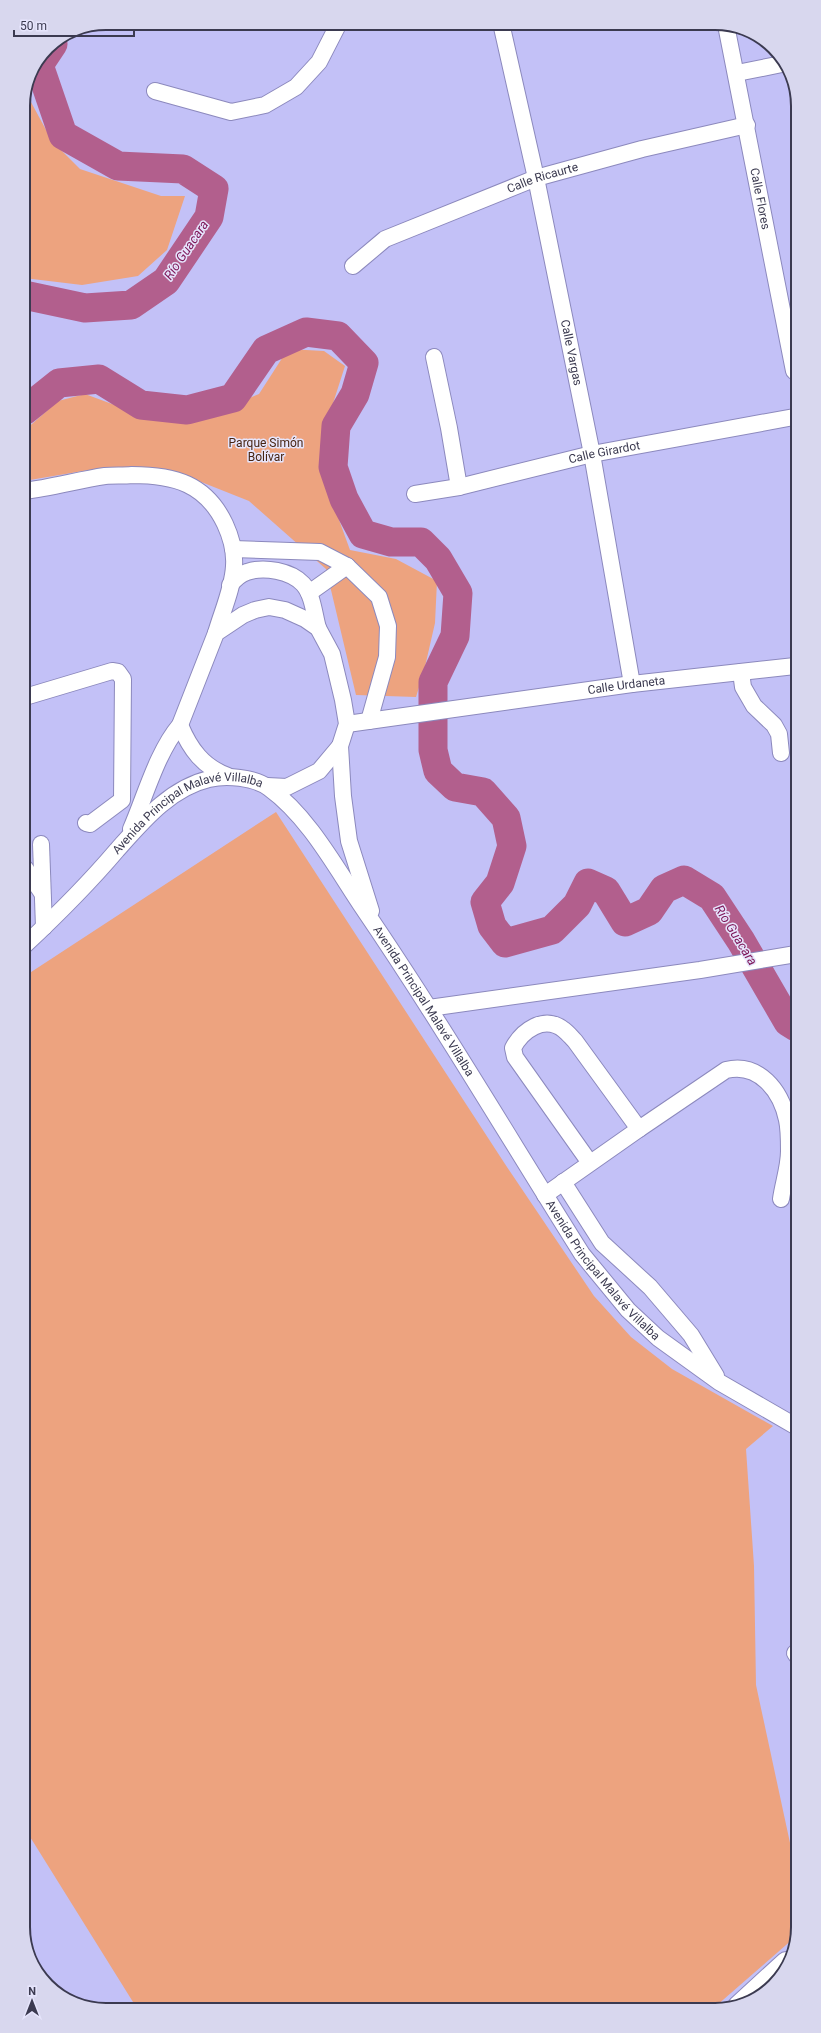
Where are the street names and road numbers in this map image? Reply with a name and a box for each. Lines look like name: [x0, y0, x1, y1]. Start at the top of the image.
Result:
street label: Calle Ricaurte: [505, 160, 580, 196]
street label: Calle Flores: [747, 167, 773, 231]
street label: Calle Vargas: [558, 318, 585, 387]
street label: Calle Girardot: [567, 438, 641, 467]
street label: Calle Urdaneta: [587, 673, 666, 697]
street label: Avenida Principal Malavé Villalba: [110, 770, 265, 857]
street label: Avenida Principal Malavé Villalba: [370, 923, 477, 1079]
street label: Avenida Principal Malavé Villalba: [543, 1197, 663, 1343]

